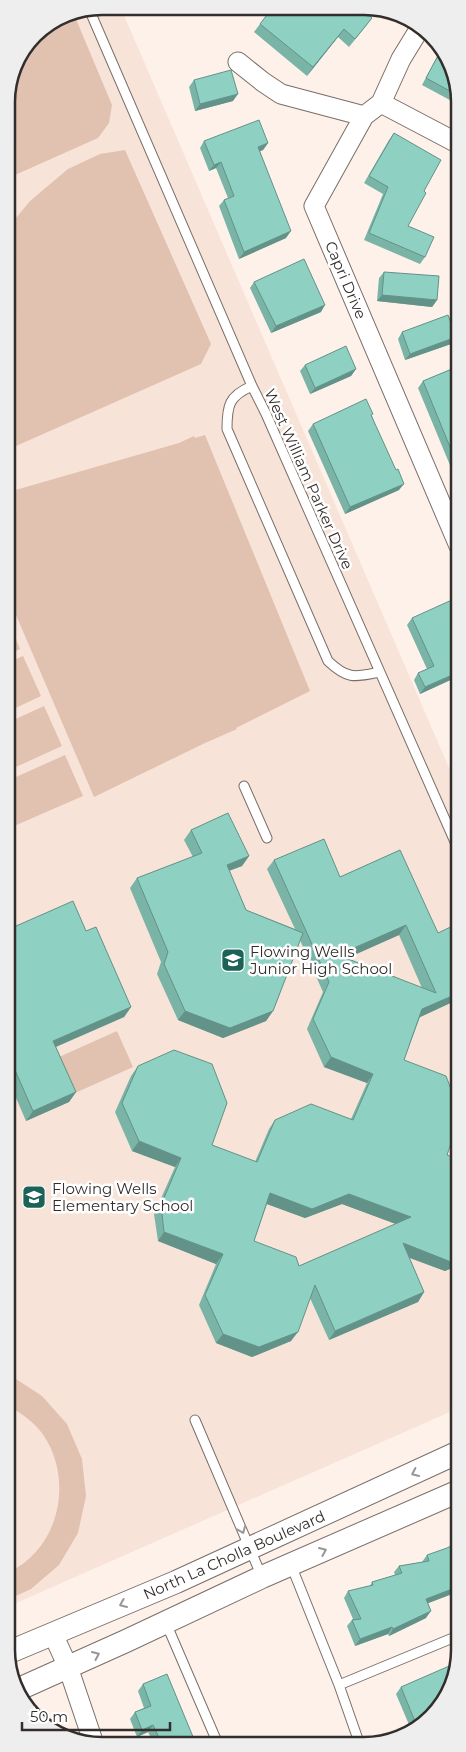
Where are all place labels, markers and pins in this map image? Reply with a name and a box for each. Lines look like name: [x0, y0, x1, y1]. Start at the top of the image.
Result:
place label: Flowing Wells Junior High School: [249, 942, 392, 978]
school or university icon: Flowing Wells Junior High School: [220, 947, 246, 973]
place label: Flowing Wells Elementary School: [52, 1179, 193, 1215]
school or university icon: Flowing Wells Elementary School: [21, 1184, 47, 1210]

